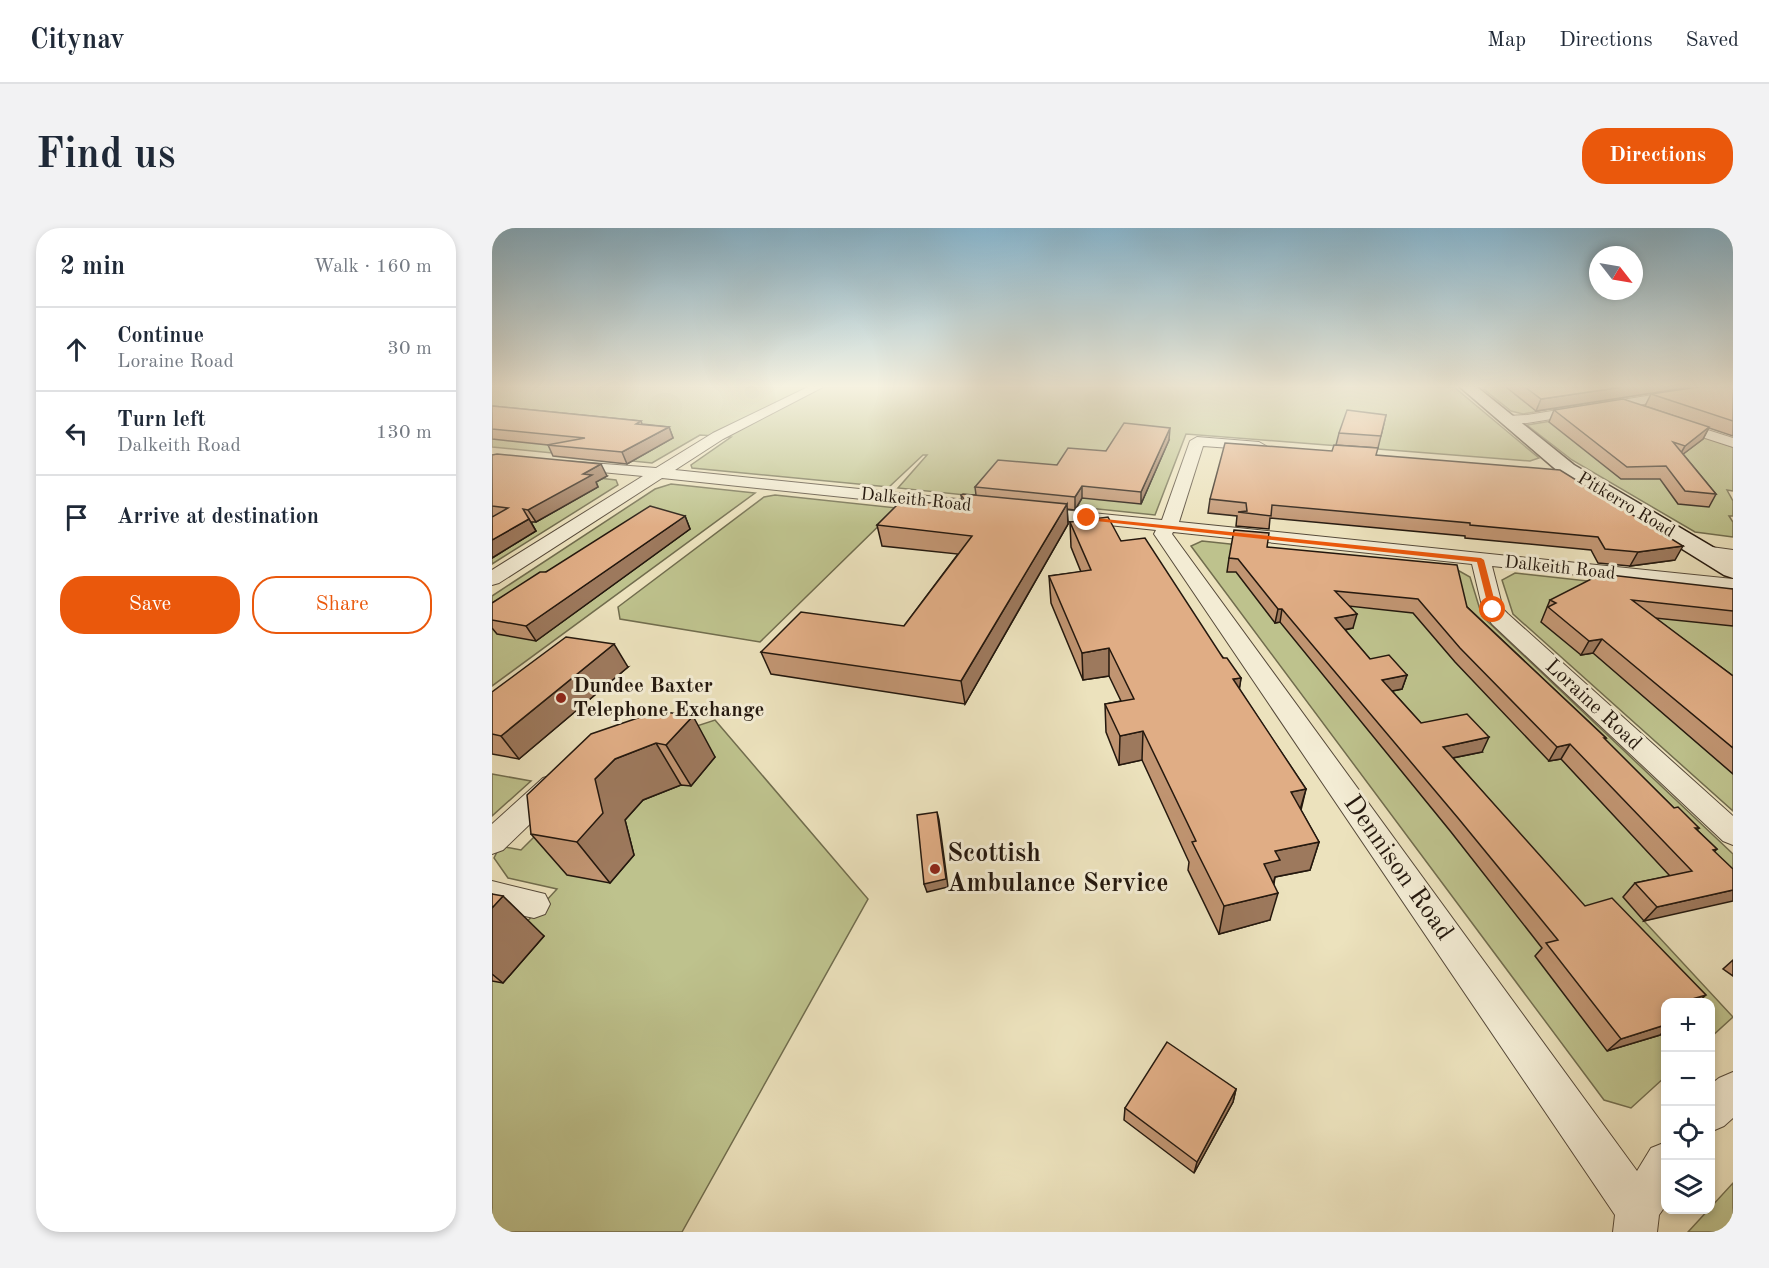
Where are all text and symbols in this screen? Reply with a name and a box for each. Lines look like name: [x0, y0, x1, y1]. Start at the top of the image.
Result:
text: Citynav: [30, 27, 125, 55]
text: Map: [1487, 30, 1526, 51]
text: Directions: [1559, 30, 1653, 51]
text: Saved: [1686, 30, 1739, 51]
button: Directions: [1582, 128, 1733, 184]
text: Find us: [36, 135, 175, 177]
north arrow: [1589, 246, 1643, 300]
text: 2 min: [60, 254, 125, 280]
text: Walk · 160 m: [313, 257, 432, 277]
text: Continue: [117, 325, 204, 347]
icon: ahead: [60, 333, 93, 366]
text: 30 m: [387, 339, 432, 359]
text: Loraine Road: [117, 352, 234, 372]
text: Turn left: [117, 409, 206, 431]
icon: left: [60, 417, 93, 450]
text: 130 m: [376, 423, 432, 443]
text: Dalkeith Road: [117, 436, 241, 456]
street label: Pitkerro Road: [1574, 469, 1678, 541]
street label: Dalkeith Road: [860, 485, 972, 515]
icon: arrive: [60, 501, 93, 534]
route end: [1073, 504, 1099, 530]
text: Arrive at destination: [117, 506, 319, 528]
street label: Dalkeith Road: [1504, 553, 1616, 583]
button: Save: [60, 576, 240, 634]
button: Share: [252, 576, 432, 634]
route start: [1479, 596, 1505, 622]
street label: Loraine Road: [1541, 655, 1645, 755]
place label: Dundee Baxter Telephone Exchange: [573, 676, 764, 721]
marker: Dundee Baxter Telephone Exchange: [554, 691, 568, 705]
street label: Dennison Road: [1338, 791, 1458, 945]
place label: Scottish Ambulance Service: [947, 841, 1168, 897]
marker: Scottish Ambulance Service: [928, 862, 942, 876]
map controls: [1661, 998, 1715, 1214]
button: +: [1661, 998, 1715, 1052]
button: −: [1661, 1052, 1715, 1106]
button: locate: [1661, 1106, 1715, 1160]
button: layers: [1661, 1160, 1715, 1214]

